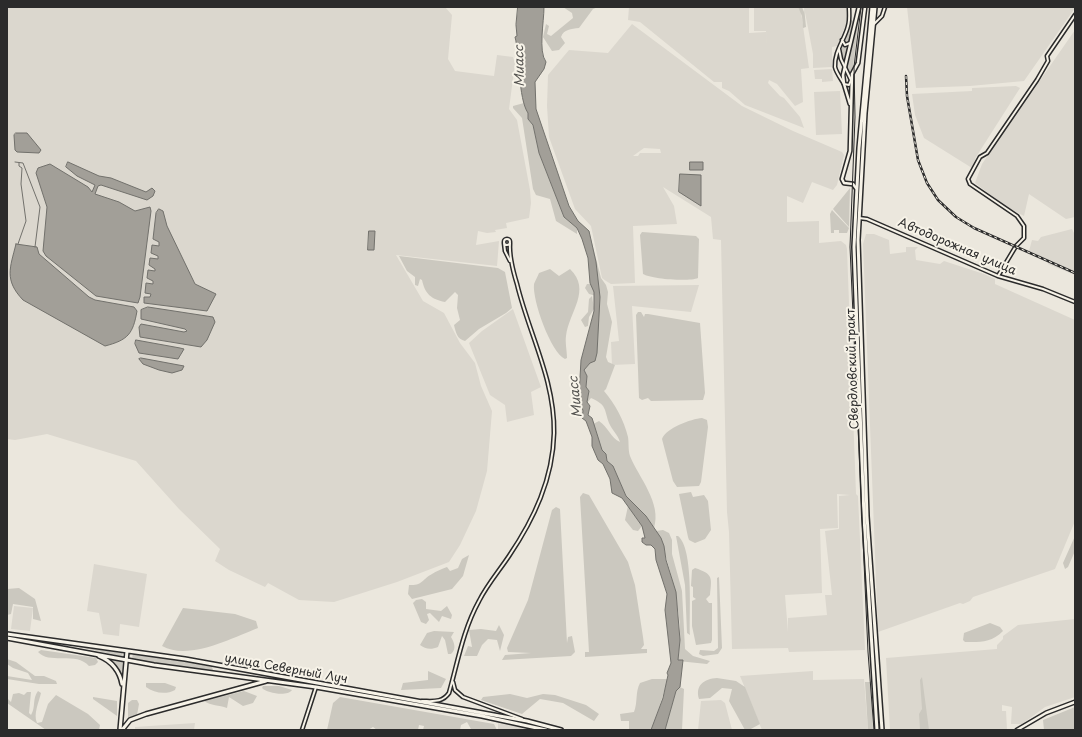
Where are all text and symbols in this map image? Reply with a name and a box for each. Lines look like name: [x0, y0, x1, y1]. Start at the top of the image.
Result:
water label: Миасс: [512, 45, 528, 87]
street label: Автодорожная улица: [896, 216, 1018, 278]
street label: Свердловский тракт: [844, 308, 862, 430]
water label: Миасс: [566, 376, 586, 418]
street label: улица Северный Луч: [223, 651, 349, 687]

